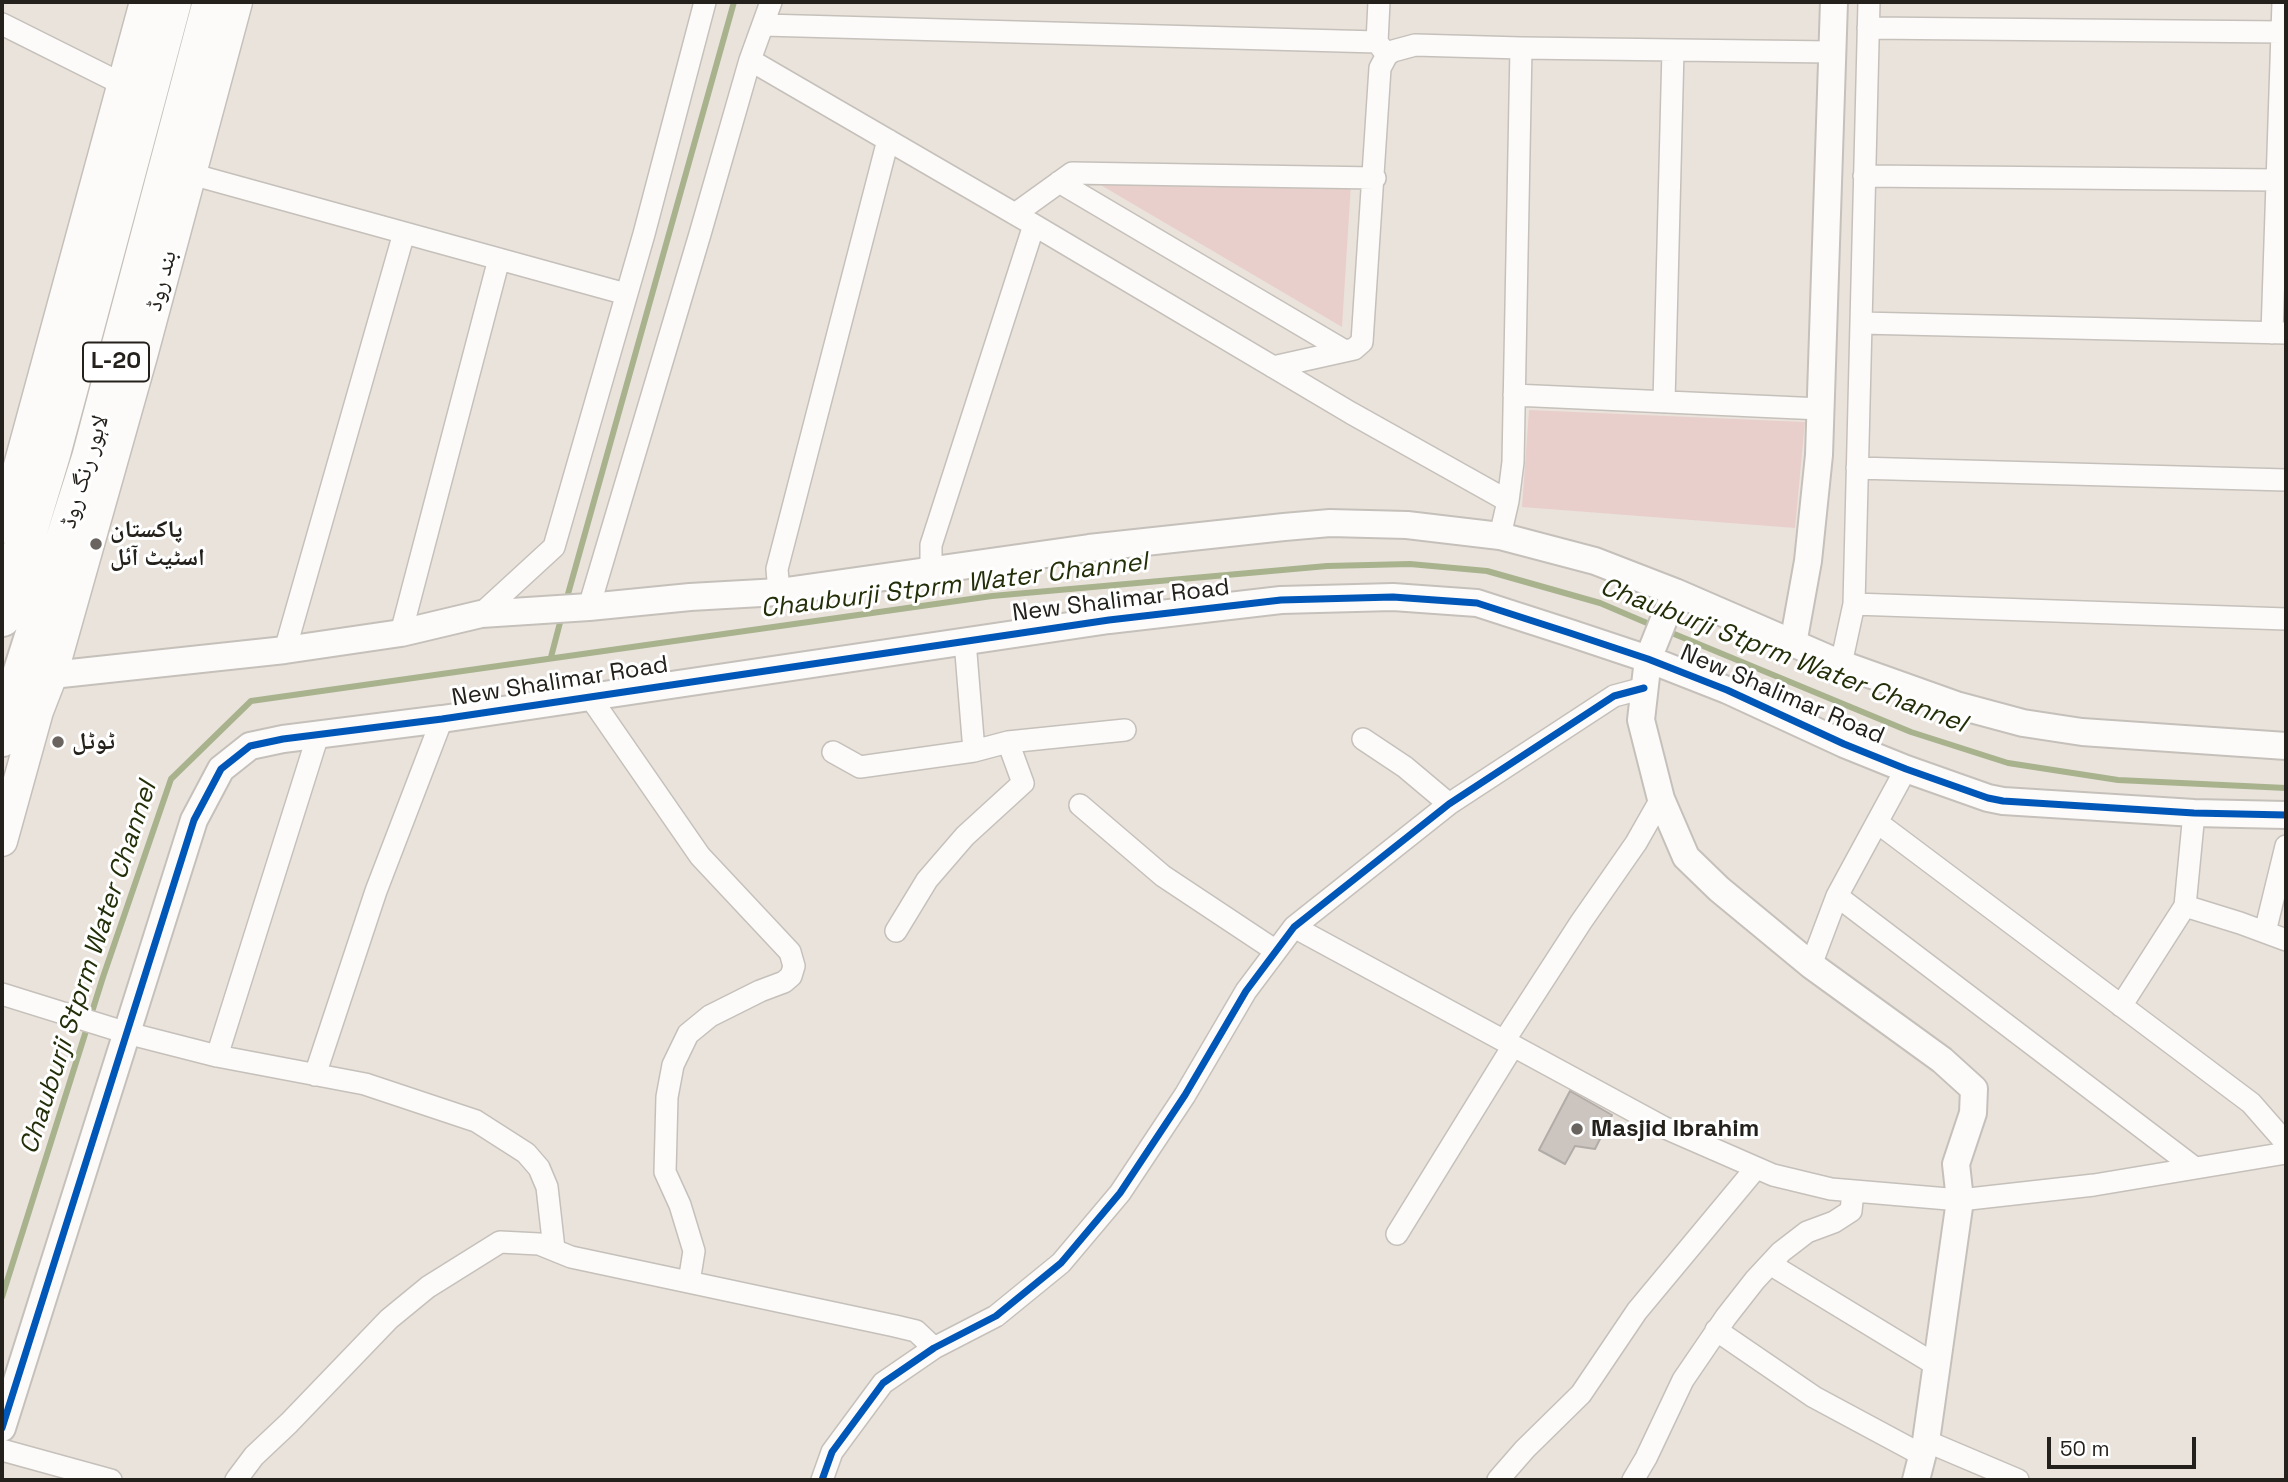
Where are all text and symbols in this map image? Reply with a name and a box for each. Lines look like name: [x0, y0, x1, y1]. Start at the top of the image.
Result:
street label: بند روڈ: [140, 248, 184, 314]
road number: L-20: [83, 342, 149, 382]
street label: لاہور رنگ روڈ: [54, 412, 116, 532]
place label: پاکستان اسٹیٹ آئل: [110, 516, 205, 572]
marker: پاکستان اسٹیٹ آئل: [88, 536, 104, 552]
water label: Chauburji Stprm Water Channel: [759, 547, 1149, 625]
water label: Chauburji Stprm Water Channel: [1595, 572, 1971, 740]
street label: New Shalimar Road: [1011, 573, 1231, 629]
street label: New Shalimar Road: [1676, 639, 1888, 751]
street label: New Shalimar Road: [450, 651, 670, 713]
place label: ٹوٹل: [72, 728, 115, 756]
marker: ٹوٹل: [50, 734, 66, 750]
water label: Chauburji Stprm Water Channel: [14, 778, 164, 1158]
place label: Masjid Ibrahim: [1591, 1115, 1759, 1143]
marker: Masjid Ibrahim: [1569, 1121, 1585, 1137]
scale bar: [2050, 1422, 2199, 1466]
text: 50 m: [2060, 1435, 2110, 1462]

